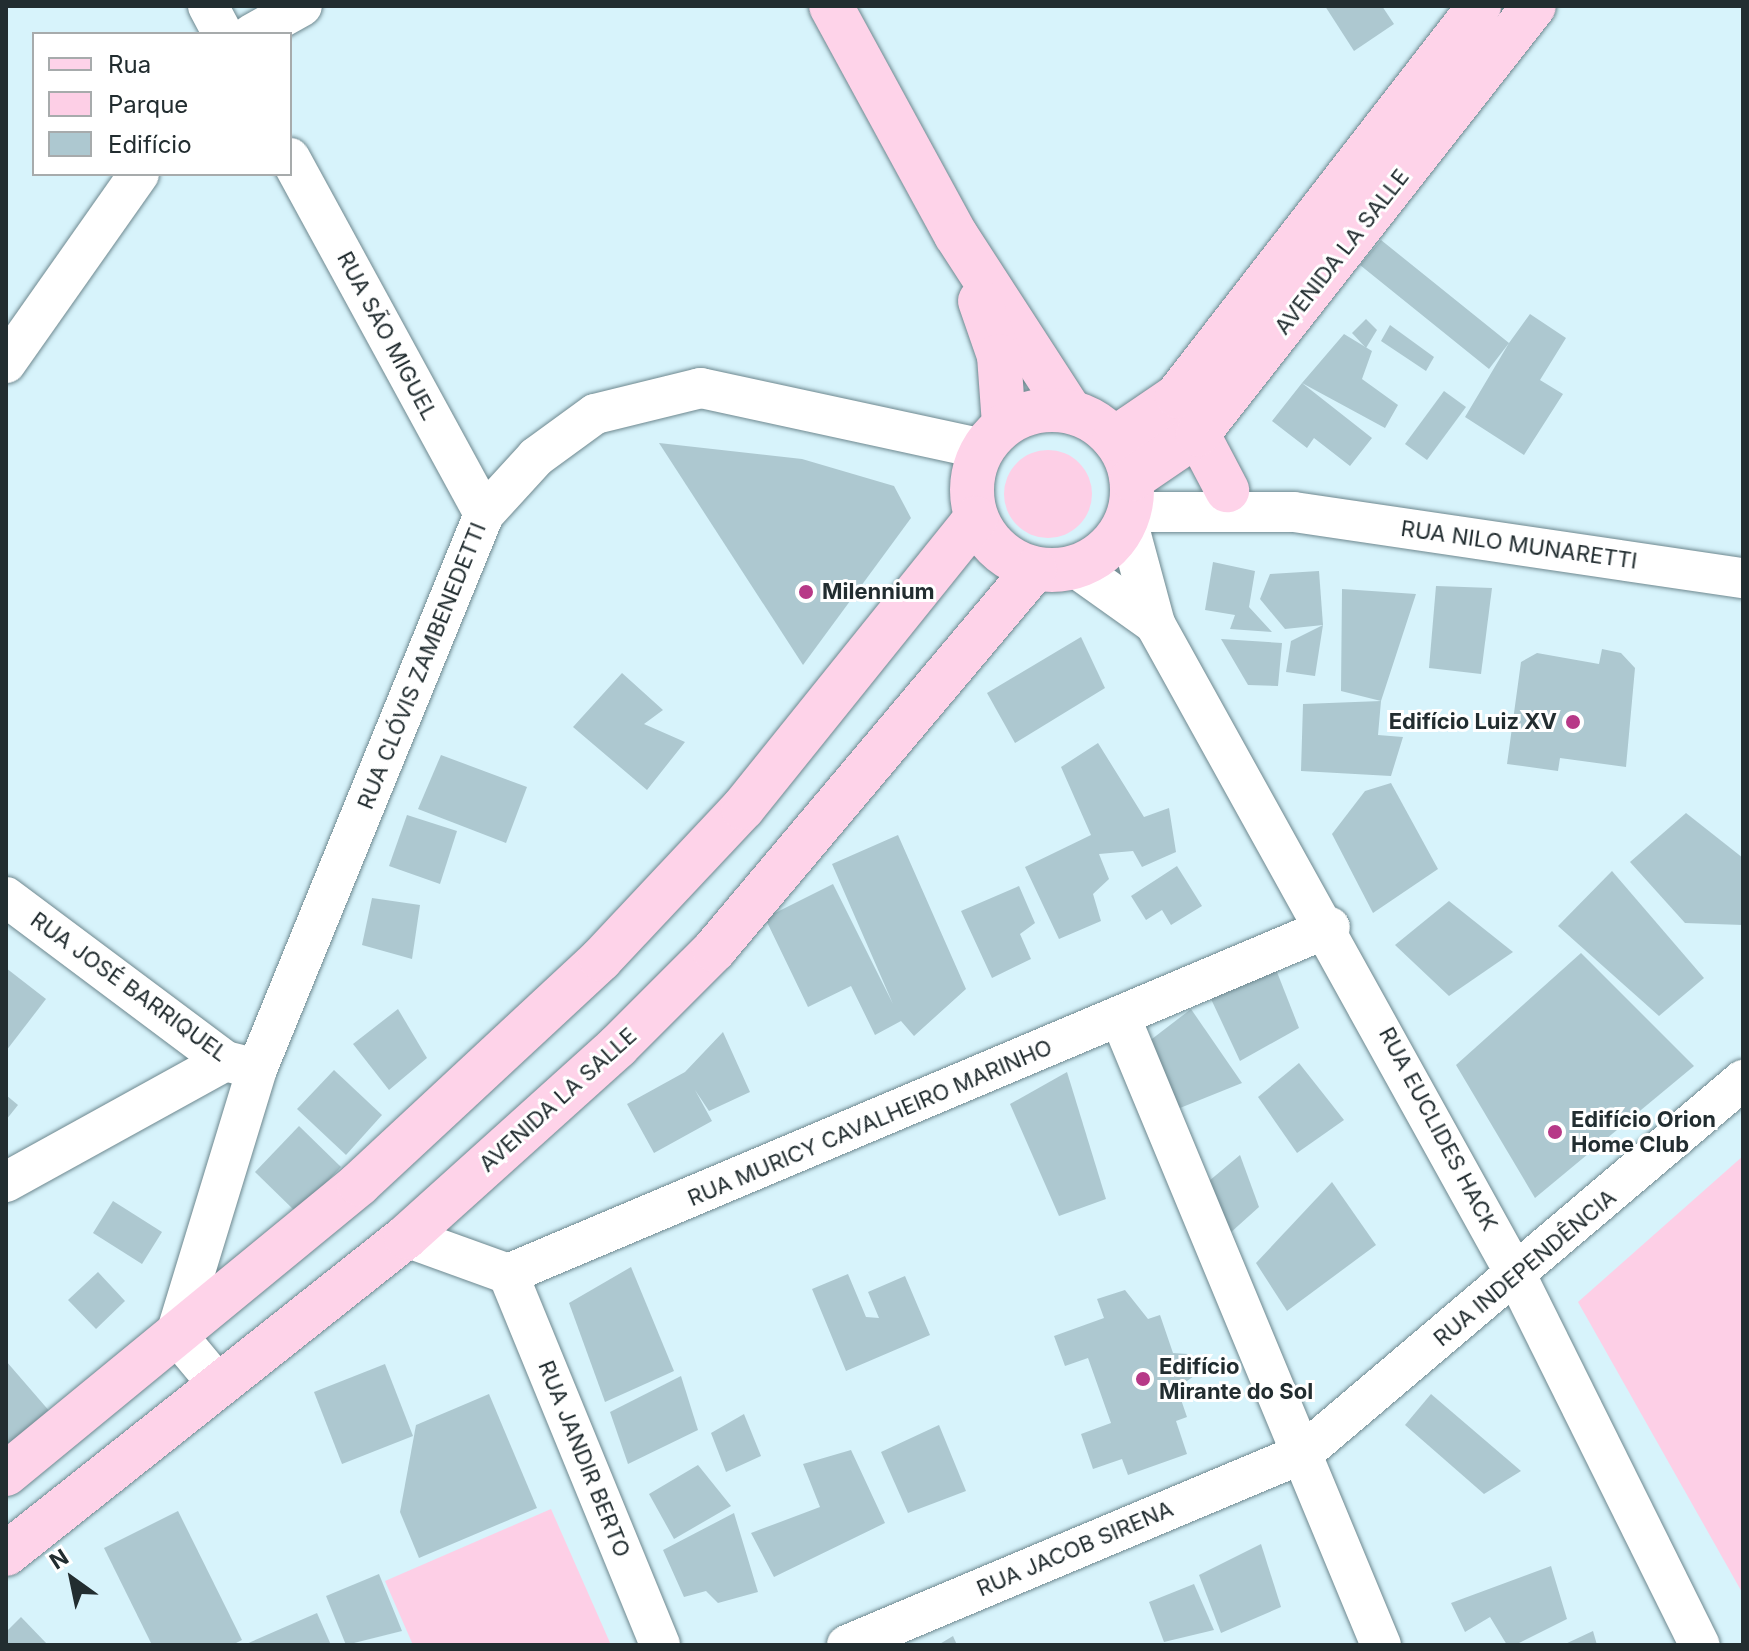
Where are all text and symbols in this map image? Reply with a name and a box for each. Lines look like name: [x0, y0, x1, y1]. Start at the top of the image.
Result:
legend: [32, 32, 292, 176]
text: Rua: [108, 50, 151, 79]
text: Parque: [108, 90, 188, 119]
text: Edifício: [108, 130, 192, 159]
street label: AVENIDA LA SALLE: [1269, 164, 1415, 340]
street label: RUA SÃO MIGUEL: [331, 247, 443, 425]
street label: RUA NILO MUNARETTI: [1399, 515, 1639, 575]
street label: RUA CLÓVIS ZAMBENEDETTI: [352, 519, 492, 813]
place label: Milennium: [822, 579, 935, 605]
marker: Milennium: [797, 583, 815, 601]
place label: Edifício Luiz XV: [1389, 709, 1557, 735]
marker: Edifício Luiz XV: [1564, 713, 1582, 731]
street label: RUA JOSÉ BARRIQUEL: [25, 907, 233, 1067]
street label: AVENIDA LA SALLE: [474, 1023, 642, 1177]
street label: RUA EUCLIDES HACK: [1373, 1023, 1503, 1235]
street label: RUA MURICY CAVALHEIRO MARINHO: [684, 1034, 1056, 1212]
place label: Edifício Orion Home Club: [1571, 1106, 1716, 1158]
marker: Edifício Orion Home Club: [1546, 1123, 1564, 1141]
street label: RUA INDEPENDÊNCIA: [1429, 1184, 1621, 1352]
place label: Edifício Mirante do Sol: [1159, 1353, 1313, 1404]
street label: RUA JANDIR BERTO: [532, 1357, 636, 1561]
marker: Edifício Mirante do Sol: [1134, 1370, 1152, 1388]
street label: RUA JACOB SIRENA: [973, 1496, 1177, 1602]
north arrow: [32, 1539, 112, 1619]
text: N: [45, 1543, 73, 1574]

